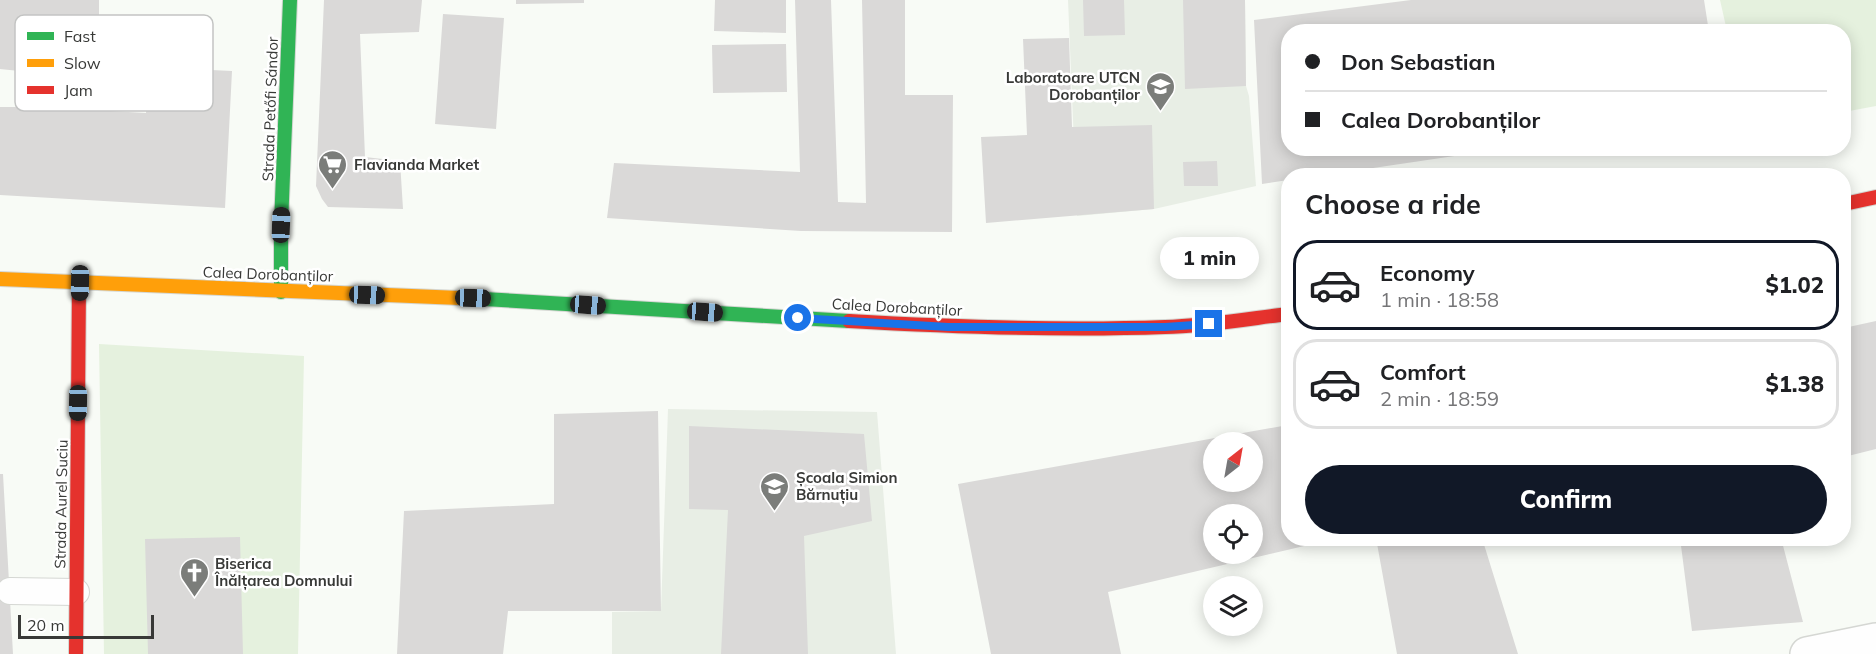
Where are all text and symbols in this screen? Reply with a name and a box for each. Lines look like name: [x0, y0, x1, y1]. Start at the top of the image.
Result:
legend: [15, 15, 213, 111]
text: Fast: [64, 26, 96, 46]
street label: Strada Petőfi Sándor: [258, 36, 282, 182]
text: Don Sebastian: [1341, 48, 1496, 76]
text: Slow: [64, 53, 101, 73]
place label: Laboratoare UTCN Dorobanților: [1006, 68, 1140, 105]
school or university icon: Laboratoare UTCN Dorobanților: [1145, 70, 1177, 112]
text: Jam: [64, 80, 93, 100]
text: Calea Dorobanților: [1341, 106, 1540, 134]
supermarket icon: Flavianda Market: [317, 148, 349, 190]
place label: Flavianda Market: [354, 155, 479, 174]
text: Choose a ride: [1305, 187, 1481, 221]
car: [271, 207, 291, 243]
callout: 1 min: [1160, 237, 1258, 279]
text: 1 min: [1183, 245, 1236, 270]
icon: car: [1308, 258, 1362, 312]
text: Economy: [1380, 259, 1475, 287]
street label: Calea Dorobanților: [202, 262, 334, 286]
car: [71, 265, 89, 301]
text: $1.02: [1765, 271, 1824, 299]
car: [349, 285, 385, 305]
text: 1 min · 18:58: [1380, 287, 1499, 312]
car: [455, 288, 491, 308]
street label: Calea Dorobanților: [831, 294, 963, 320]
car: [569, 295, 607, 315]
car: [686, 302, 724, 322]
route start: [784, 304, 811, 331]
route end: [1195, 310, 1222, 337]
icon: car: [1308, 357, 1362, 411]
text: Comfort: [1380, 358, 1466, 386]
text: $1.38: [1765, 370, 1824, 398]
car: [69, 385, 87, 421]
text: 2 min · 18:59: [1380, 386, 1499, 411]
north arrow: [1203, 432, 1263, 492]
map controls: [1203, 432, 1263, 636]
street label: Strada Aurel Suciu: [50, 439, 72, 569]
button: Confirm: [1305, 465, 1827, 534]
place label: Școala Simion Bărnuțiu: [796, 468, 898, 505]
school or university icon: Școala Simion Bărnuțiu: [759, 470, 791, 512]
button: locate: [1203, 504, 1263, 564]
place label: Biserica Înălțarea Domnului: [214, 554, 352, 591]
church icon: Biserica Înălțarea Domnului: [178, 556, 210, 598]
button: layers: [1203, 576, 1263, 636]
scale bar: [18, 612, 154, 640]
text: 20 m: [27, 615, 64, 635]

